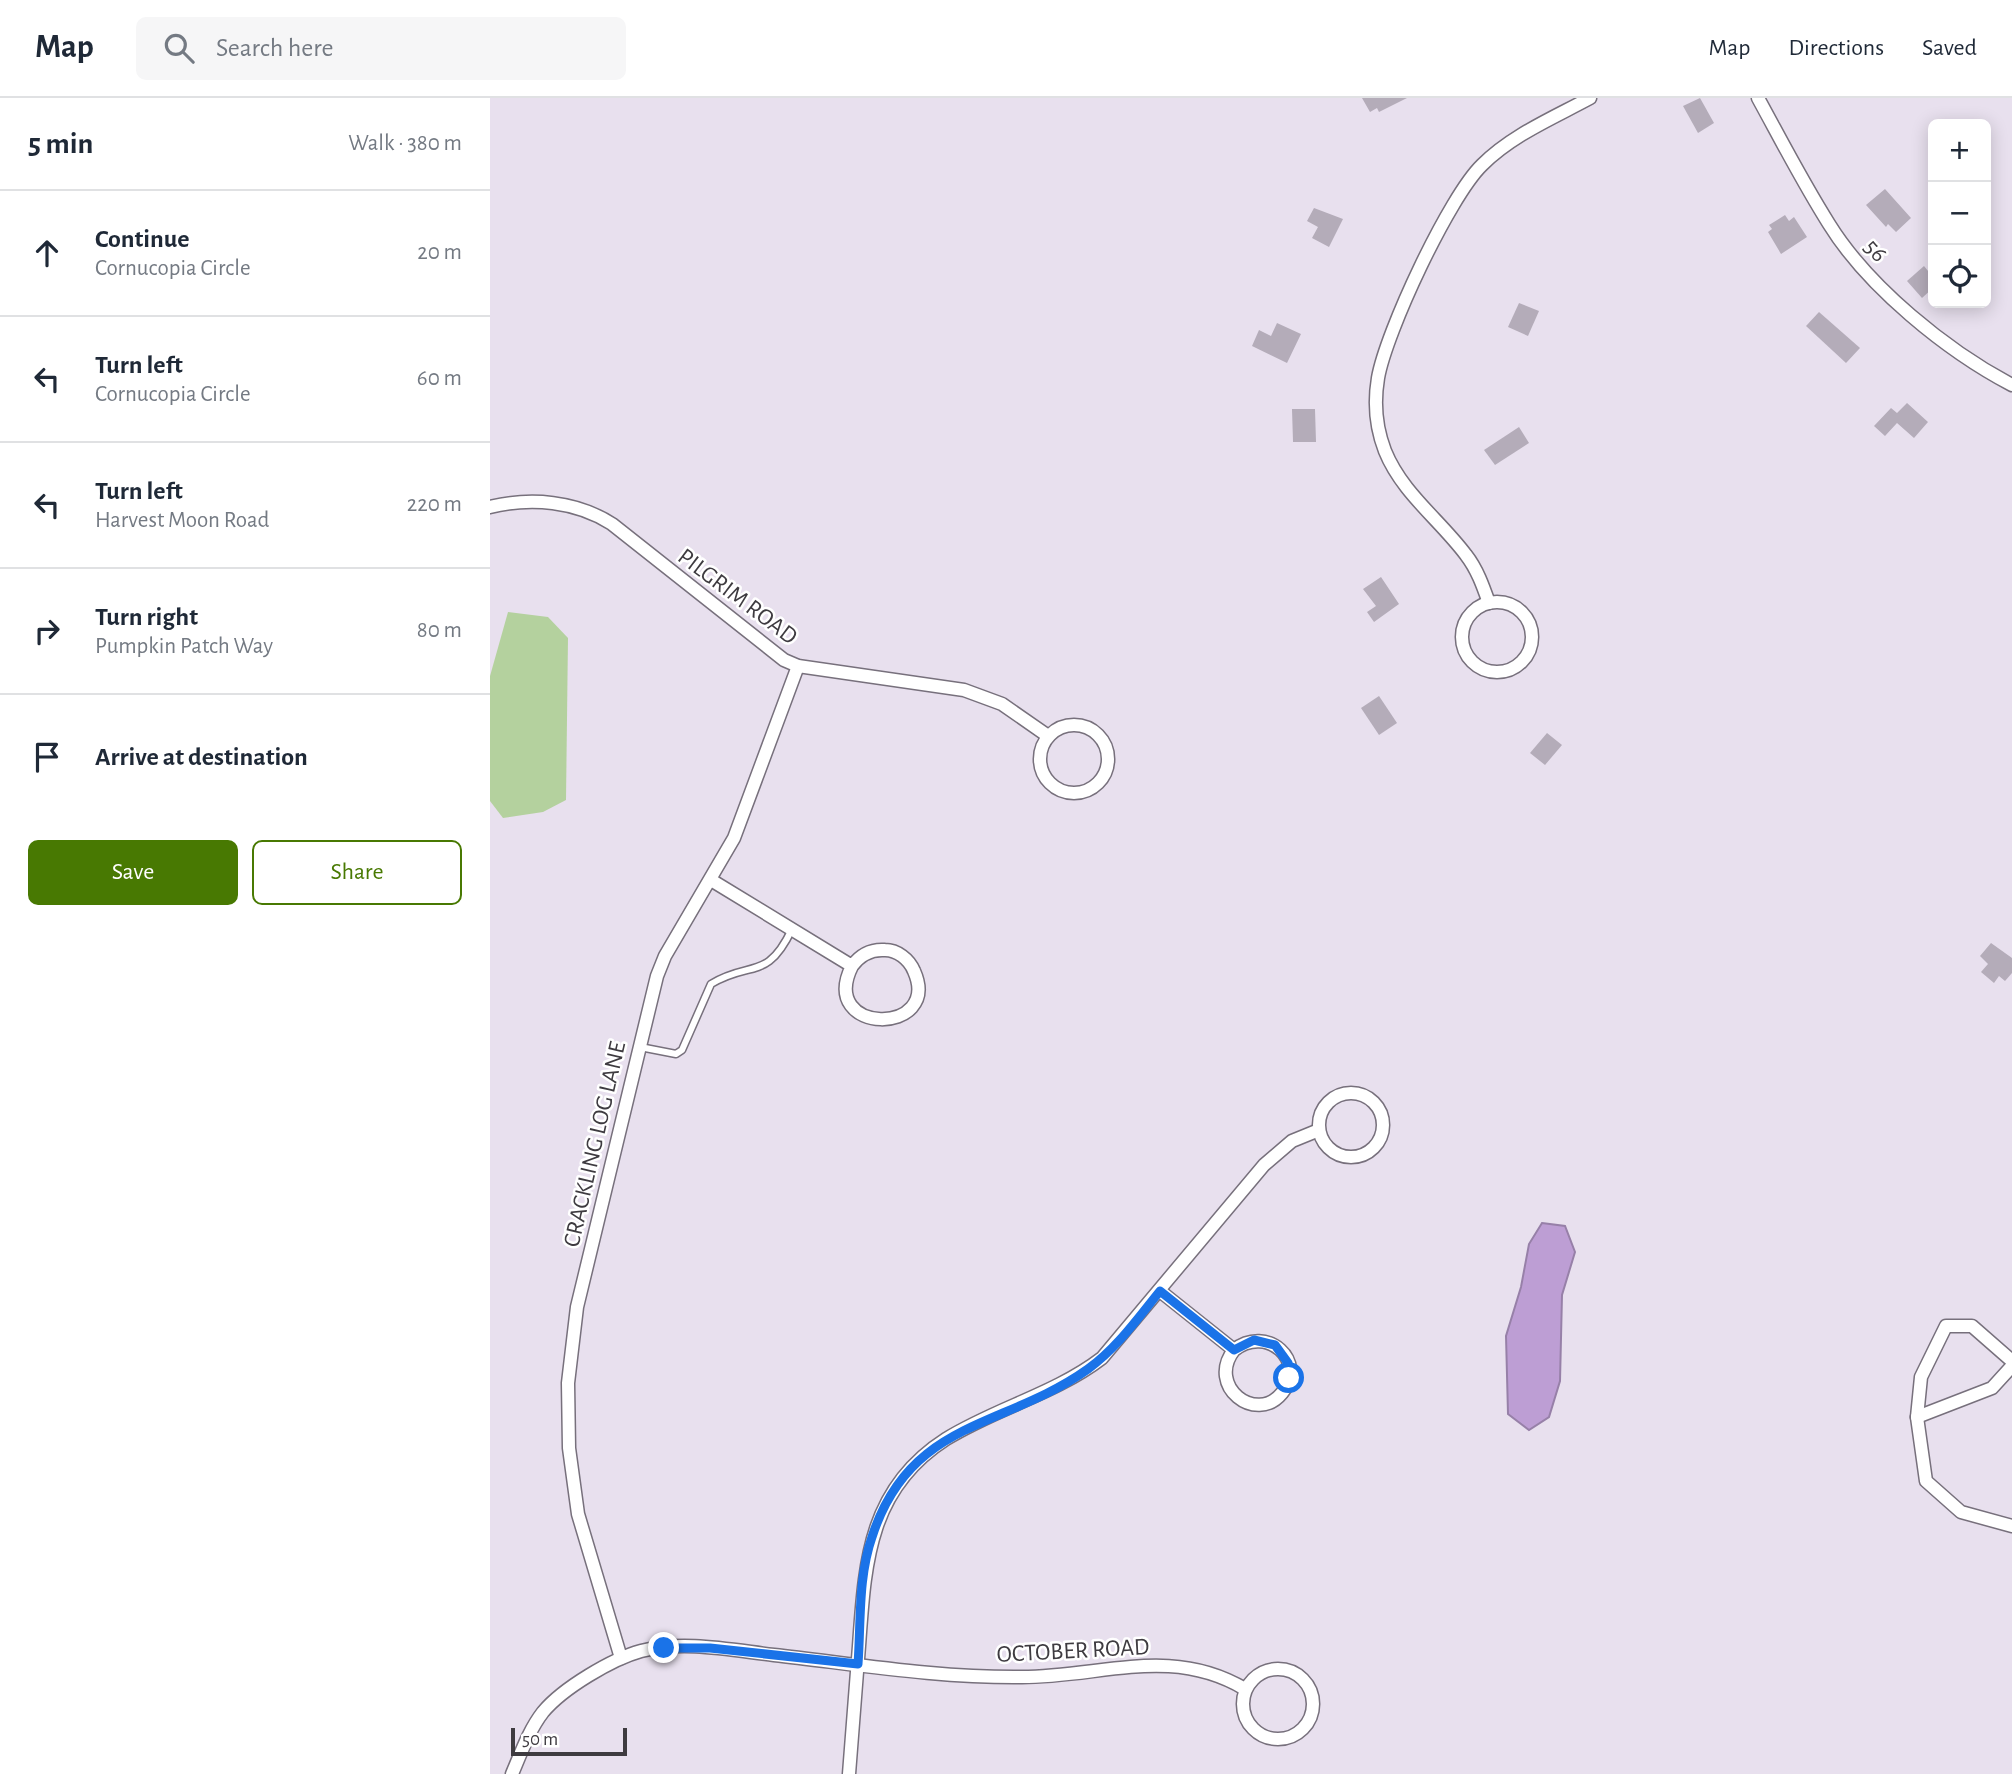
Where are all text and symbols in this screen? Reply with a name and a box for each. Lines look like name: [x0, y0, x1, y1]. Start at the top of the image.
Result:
search box: [136, 17, 626, 80]
icon: search: [160, 29, 198, 67]
text: Map: [35, 31, 94, 64]
text: Search here: [216, 35, 334, 61]
text: Map: [1708, 36, 1750, 60]
text: Directions: [1788, 36, 1884, 60]
text: Saved: [1922, 36, 1977, 60]
map controls: [1928, 119, 1991, 308]
button: +: [1928, 119, 1991, 182]
text: 5 min: [28, 129, 93, 159]
text: Walk · 380 m: [348, 132, 462, 155]
button: −: [1928, 182, 1991, 245]
text: Continue: [95, 226, 190, 252]
icon: ahead: [28, 234, 66, 272]
street label: 56: [1859, 235, 1891, 267]
text: 20 m: [417, 241, 462, 264]
button: locate: [1928, 245, 1991, 308]
text: Cornucopia Circle: [95, 257, 250, 280]
text: Turn left: [95, 352, 183, 378]
icon: left: [28, 360, 66, 398]
text: 60 m: [417, 367, 462, 390]
text: Cornucopia Circle: [95, 383, 250, 406]
text: Turn left: [95, 478, 183, 504]
icon: left: [28, 486, 66, 524]
text: 220 m: [407, 493, 462, 516]
text: Harvest Moon Road: [95, 509, 269, 532]
street label: PILGRIM ROAD: [673, 544, 802, 649]
text: Turn right: [95, 604, 198, 630]
icon: right: [28, 612, 66, 650]
text: 80 m: [417, 619, 462, 642]
text: Pumpkin Patch Way: [95, 635, 273, 658]
icon: arrive: [28, 738, 66, 776]
text: Arrive at destination: [95, 744, 308, 770]
button: Save: [28, 840, 238, 905]
button: Share: [252, 840, 462, 905]
street label: CRACKLING LOG LANE: [560, 1039, 630, 1249]
route start: [1273, 1362, 1304, 1393]
route end: [648, 1632, 679, 1663]
street label: OCTOBER ROAD: [996, 1635, 1150, 1667]
scale bar: [511, 1725, 626, 1757]
text: 50 m: [522, 1730, 558, 1749]

